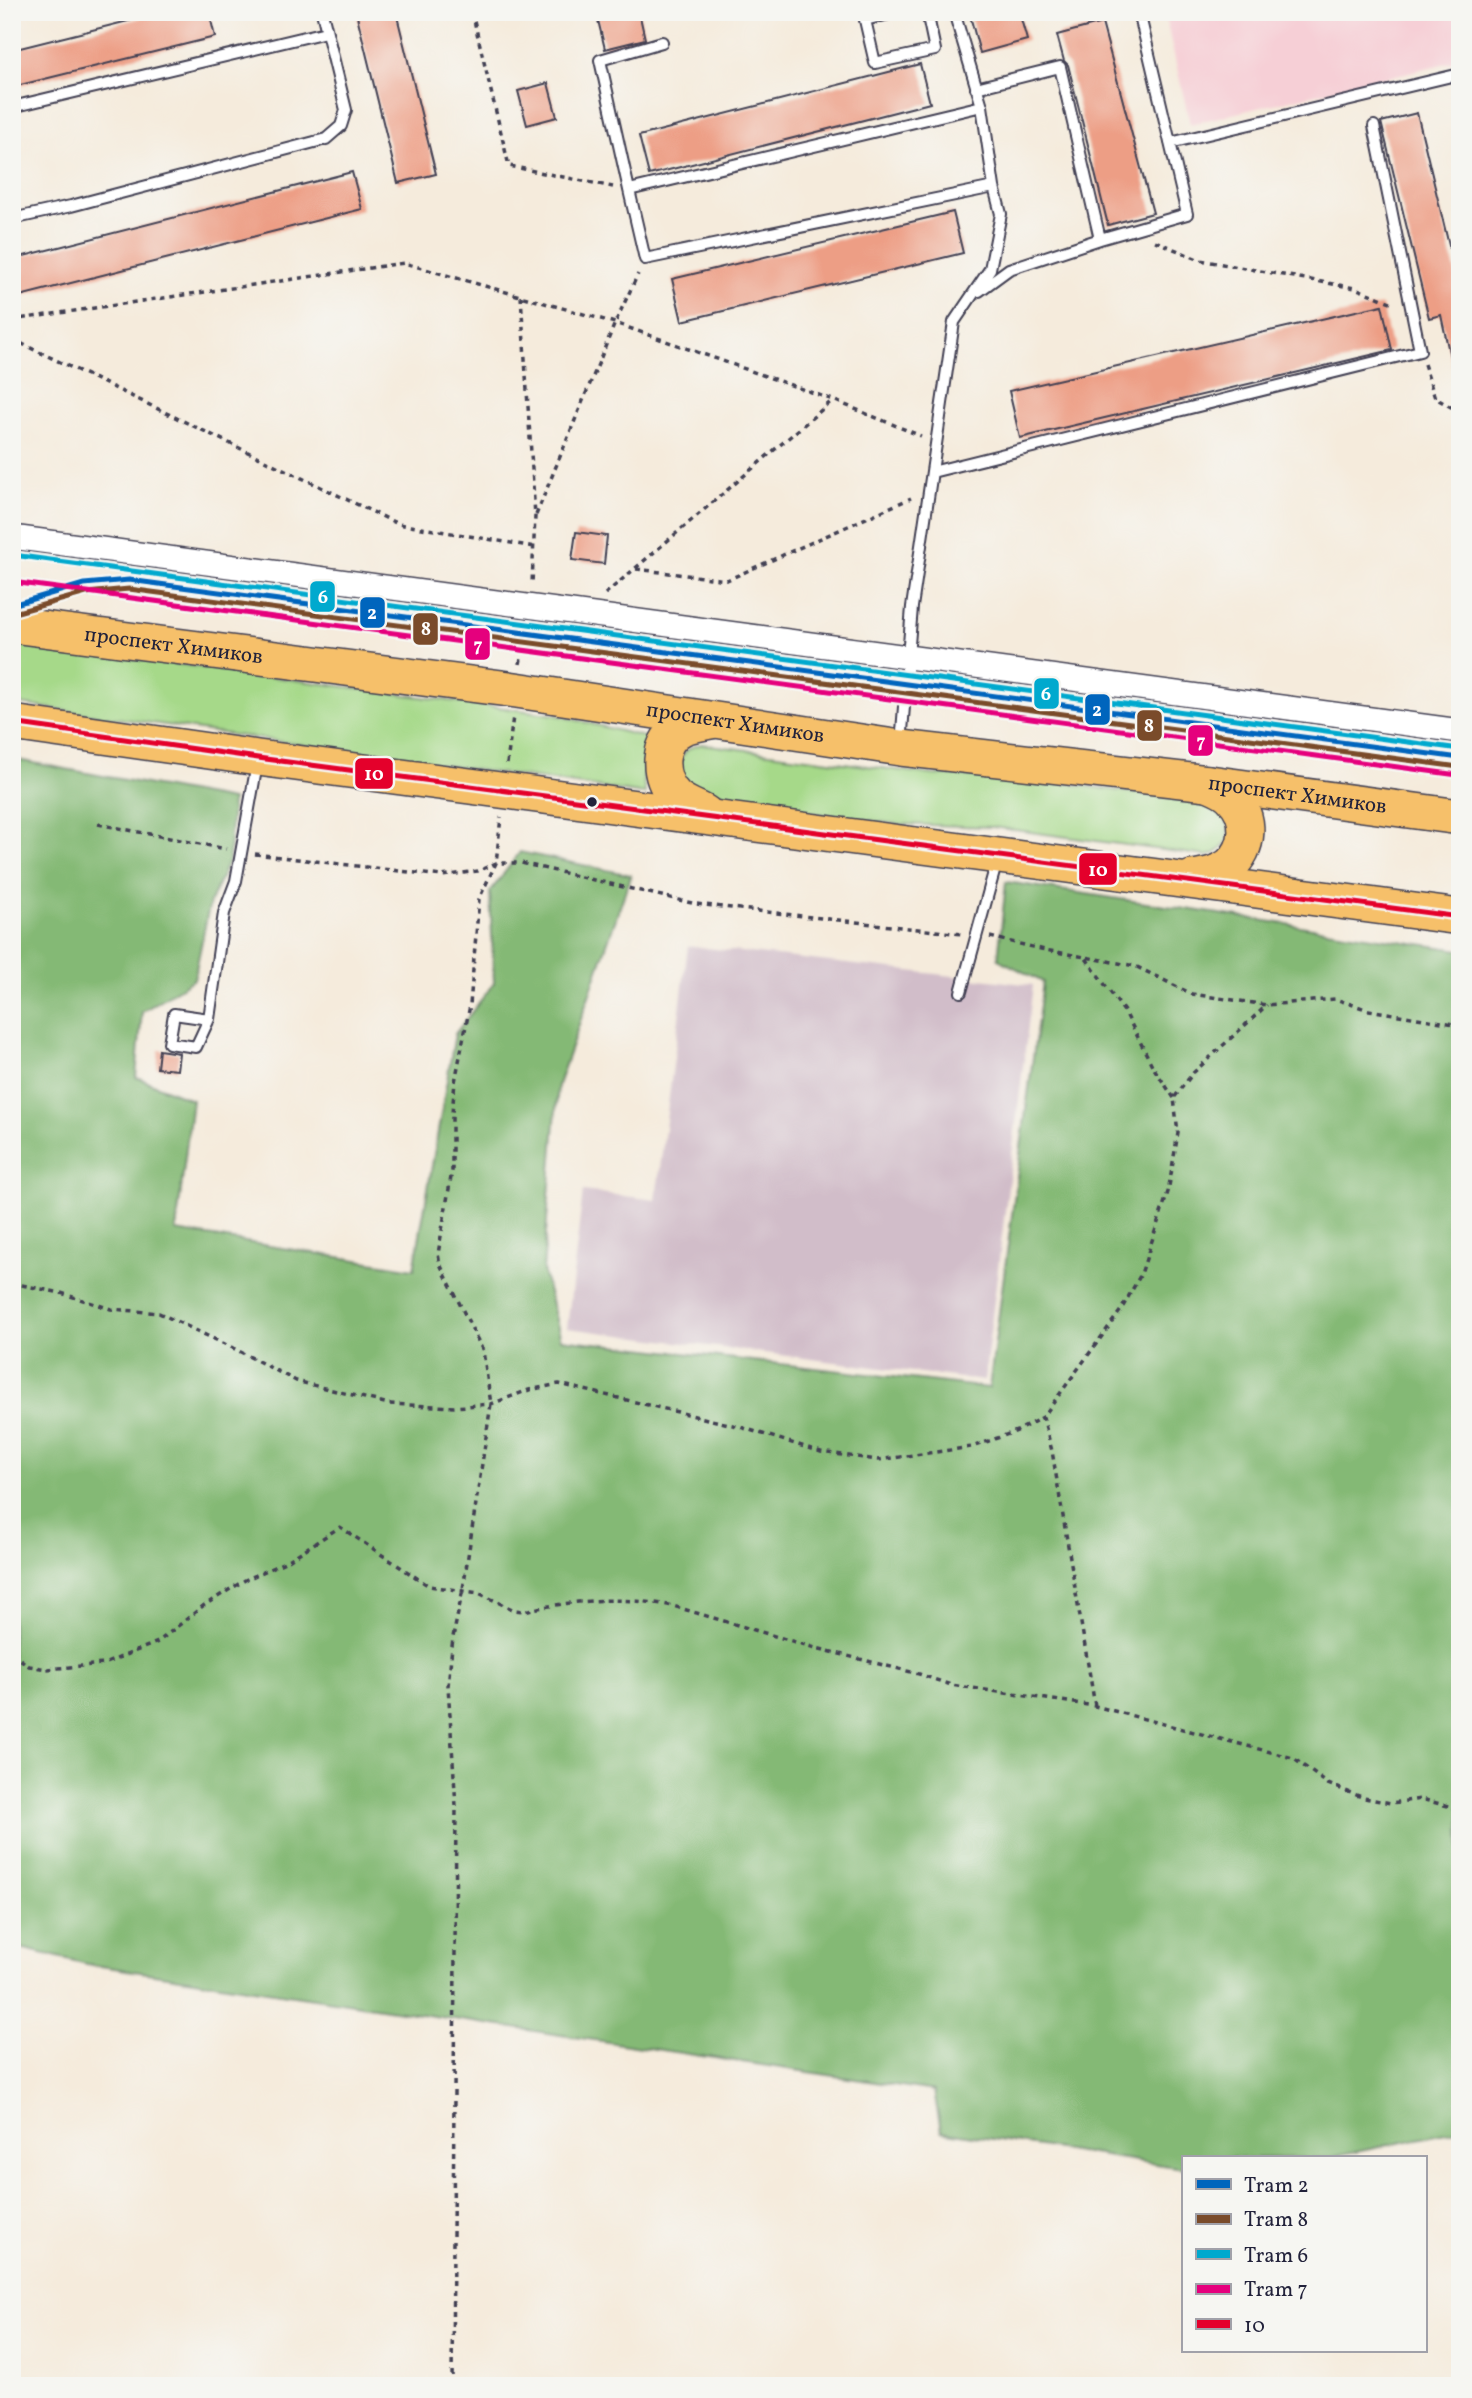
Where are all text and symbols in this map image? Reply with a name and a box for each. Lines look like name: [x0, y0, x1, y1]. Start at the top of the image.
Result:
line badge: 6: [309, 580, 336, 613]
text: 6: [318, 585, 328, 611]
line badge: 2: [359, 596, 386, 629]
text: 2: [367, 601, 377, 627]
line badge: 8: [412, 612, 439, 646]
text: 8: [421, 617, 431, 643]
street label: проспект Химиков: [83, 620, 265, 672]
line badge: 7: [464, 627, 491, 661]
text: 7: [473, 633, 483, 659]
line badge: 6: [1033, 677, 1060, 710]
text: 6: [1041, 682, 1051, 708]
line badge: 2: [1084, 693, 1111, 726]
street label: проспект Химиков: [644, 695, 826, 751]
text: 2: [1092, 698, 1102, 724]
line badge: 8: [1136, 709, 1163, 742]
text: 8: [1144, 714, 1154, 740]
line badge: 7: [1187, 724, 1214, 757]
text: 7: [1196, 729, 1206, 755]
line badge: 10: [354, 757, 394, 790]
text: 10: [364, 762, 384, 788]
street label: проспект Химиков: [1207, 769, 1389, 821]
unlabelled marker: [585, 795, 599, 809]
line badge: 10: [1078, 852, 1118, 886]
text: 10: [1088, 858, 1108, 884]
legend: [1182, 2156, 1426, 2352]
text: Tram 2: [1244, 2172, 1309, 2201]
text: Tram 8: [1244, 2206, 1308, 2235]
text: Tram 6: [1244, 2242, 1308, 2271]
text: Tram 7: [1244, 2276, 1308, 2305]
text: 10: [1244, 2312, 1265, 2341]

